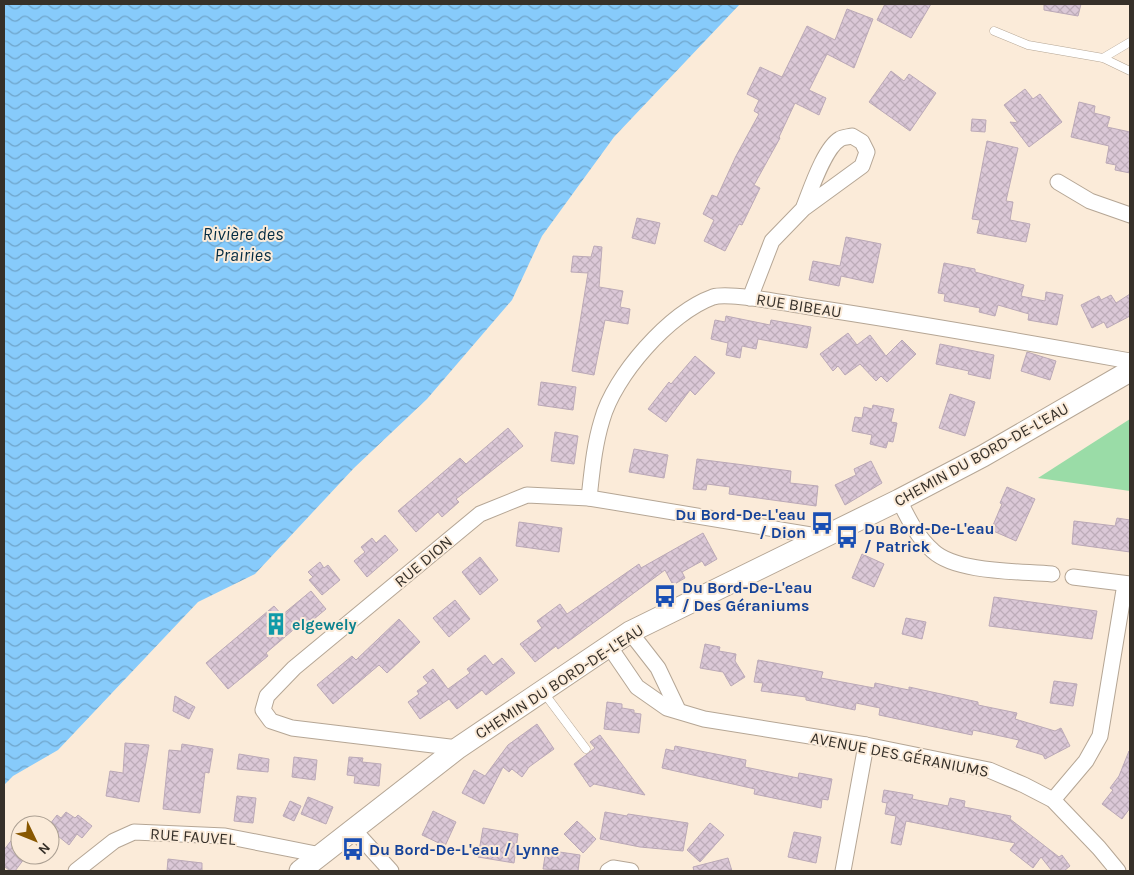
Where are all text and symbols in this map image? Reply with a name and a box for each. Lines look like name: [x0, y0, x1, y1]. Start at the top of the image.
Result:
water label: Rivière des Prairies: [203, 223, 283, 266]
street label: RUE BIBEAU: [755, 289, 843, 322]
street label: CHEMIN DU BORD-DE-L'EAU: [891, 398, 1072, 510]
place label: Du Bord-De-L'eau / Dion: [675, 505, 806, 542]
bus stop icon: Du Bord-De-L'eau / Dion: [809, 510, 835, 536]
place label: Du Bord-De-L'eau / Patrick: [864, 519, 995, 556]
bus stop icon: Du Bord-De-L'eau / Patrick: [834, 524, 860, 550]
street label: RUE DION: [391, 532, 456, 591]
place label: Du Bord-De-L'eau / Des Géraniums: [682, 578, 813, 615]
bus stop icon: Du Bord-De-L'eau / Des Géraniums: [652, 583, 678, 609]
building icon: elgewely: [263, 611, 289, 637]
place label: elgewely: [292, 615, 357, 634]
street label: CHEMIN DU BORD-DE-L'EAU: [472, 620, 647, 743]
street label: AVENUE DES GÉRANIUMS: [809, 728, 991, 781]
north arrow: [10, 815, 60, 865]
street label: RUE FAUVEL: [150, 824, 237, 849]
bus stop icon: Du Bord-De-L'eau / Lynne: [340, 836, 366, 862]
text: N: [34, 839, 54, 858]
place label: Du Bord-De-L'eau / Lynne: [369, 840, 559, 859]

